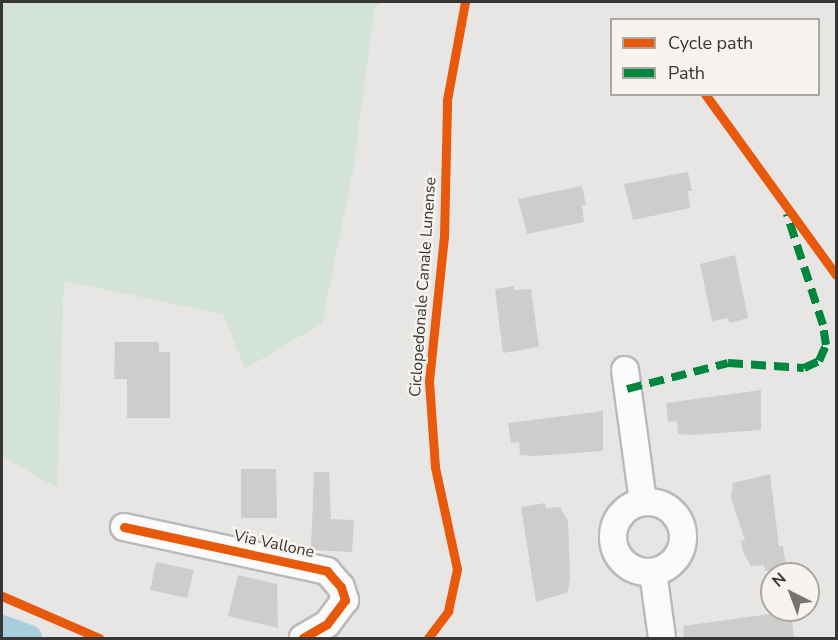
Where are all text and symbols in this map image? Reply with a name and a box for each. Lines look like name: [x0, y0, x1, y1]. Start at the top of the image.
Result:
legend: [610, 18, 820, 96]
text: Cycle path: [668, 31, 753, 55]
text: Path: [668, 61, 705, 85]
street label: Ciclopedonale Canale Lunense: [406, 176, 440, 398]
street label: Via Vallone: [232, 526, 316, 562]
north arrow: [760, 562, 820, 622]
text: N: [767, 568, 791, 592]

